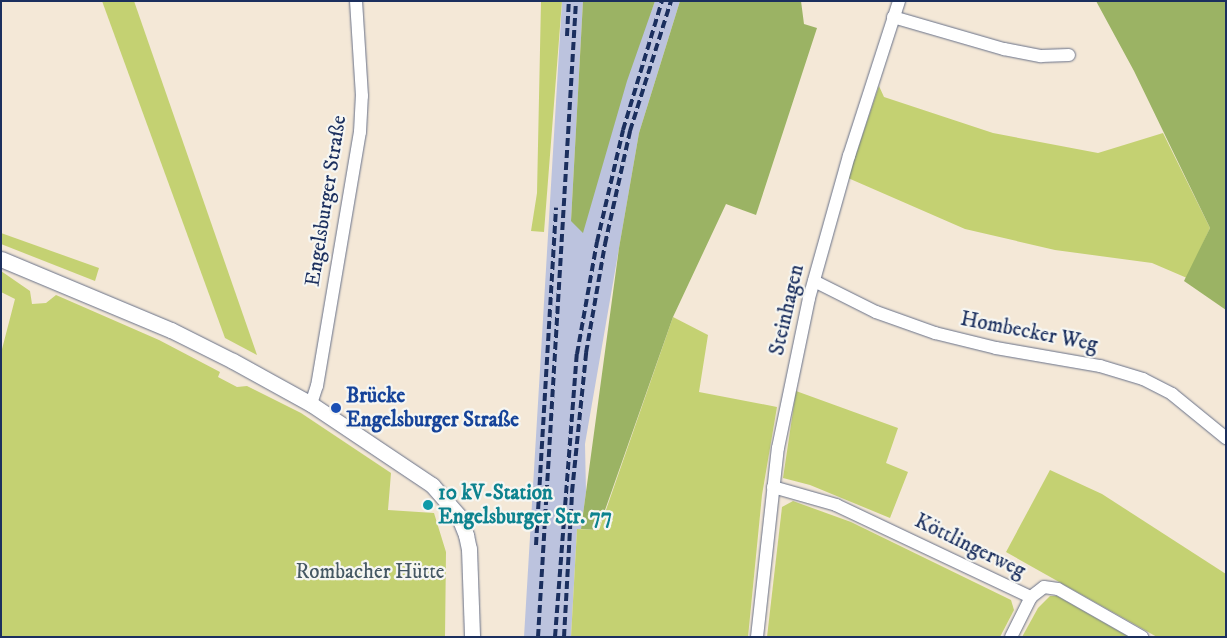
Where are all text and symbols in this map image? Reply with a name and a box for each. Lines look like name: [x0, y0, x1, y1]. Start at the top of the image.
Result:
street label: Engelsburger Straße: [300, 114, 352, 288]
street label: Steinhagen: [764, 262, 810, 358]
street label: Hombecker Weg: [958, 306, 1100, 358]
place label: Brücke Engelsburger Straße: [346, 383, 519, 433]
marker: Brücke Engelsburger Straße: [330, 402, 342, 414]
place label: 10 kV-Station Engelsburger Str. 77: [438, 480, 612, 530]
marker: 10 kV-Station Engelsburger Str. 77: [422, 499, 434, 511]
street label: Köttlingerweg: [910, 508, 1030, 584]
park label: Rombacher Hütte: [295, 559, 445, 585]

